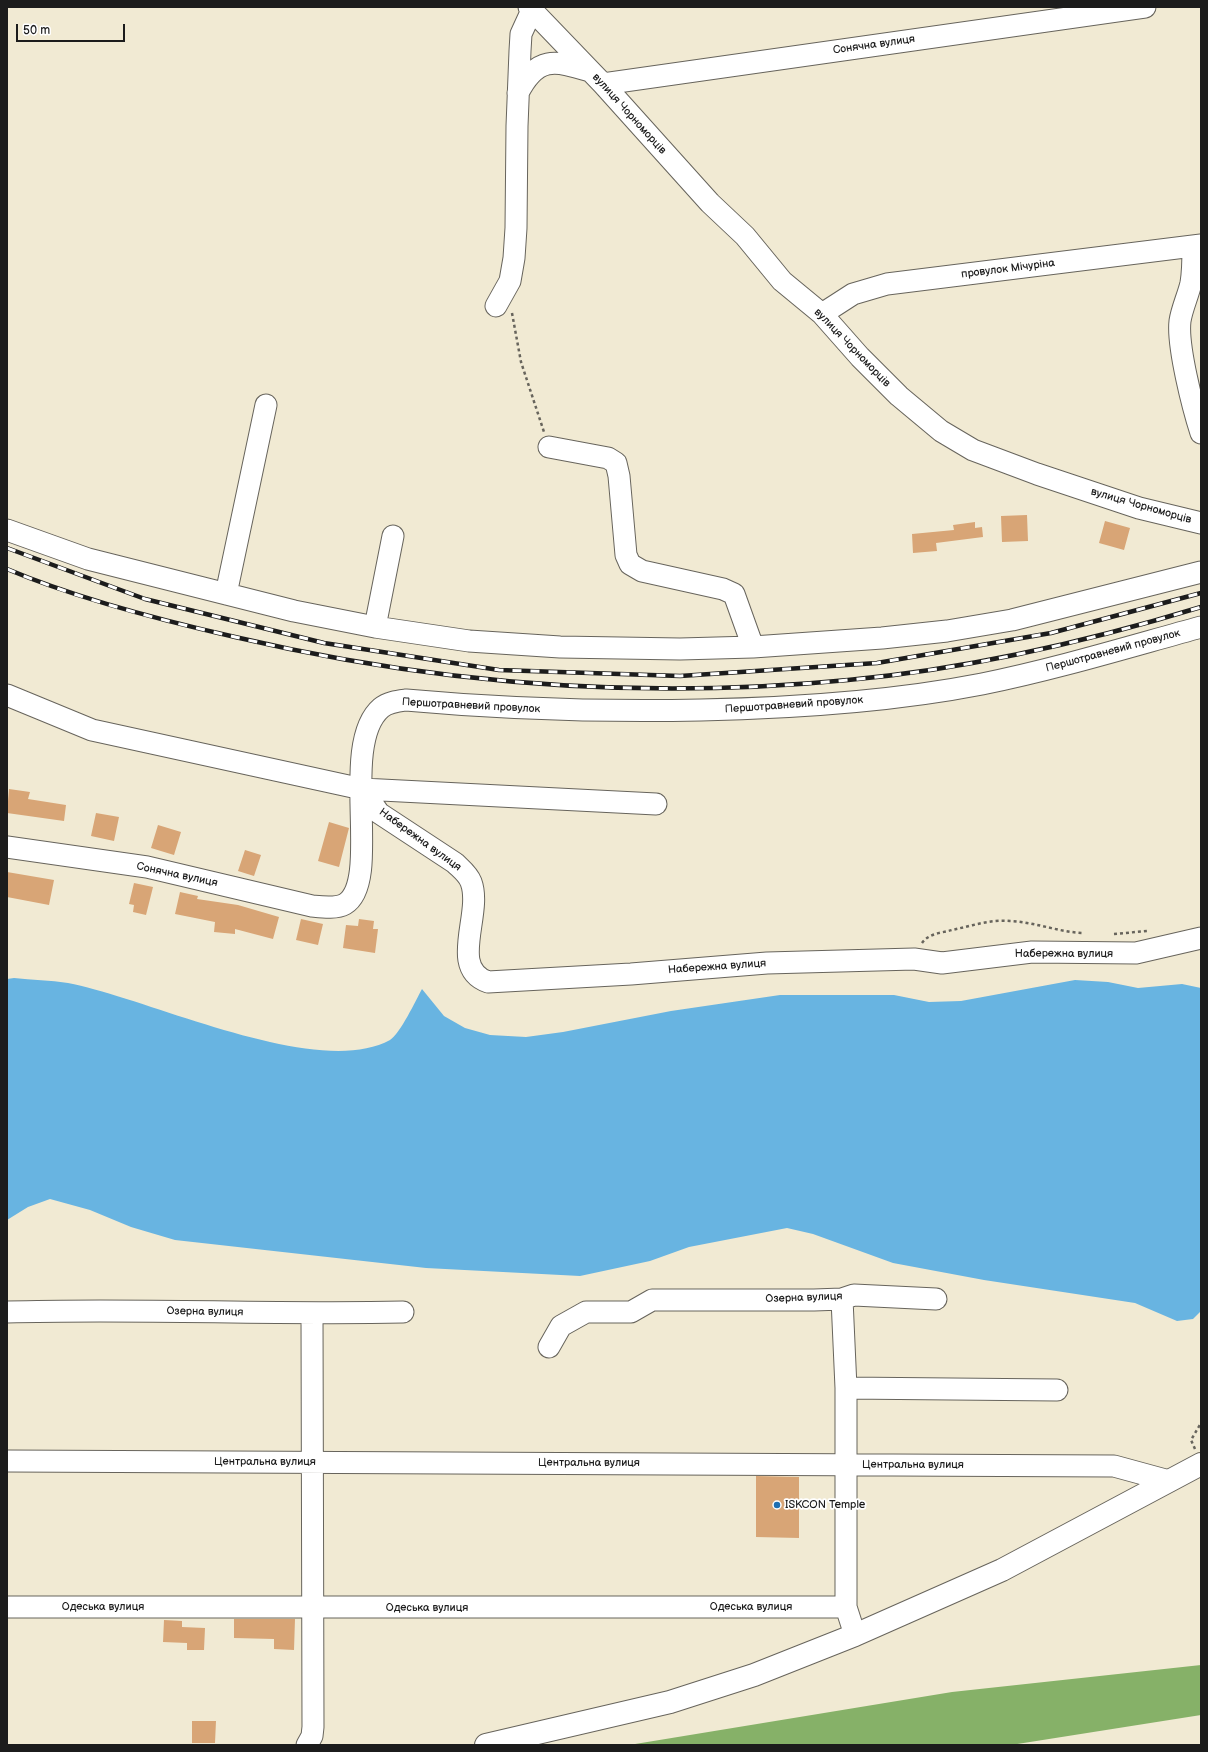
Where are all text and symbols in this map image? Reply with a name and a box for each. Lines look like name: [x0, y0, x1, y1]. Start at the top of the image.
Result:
scale bar: [18, 16, 127, 42]
text: 50 m: [23, 23, 50, 38]
street label: Сонячна вулиця: [832, 33, 916, 57]
street label: вулиця Чорноморців: [589, 71, 669, 157]
street label: провулок Мічуріна: [960, 257, 1056, 281]
street label: вулиця Чорноморців: [811, 306, 893, 390]
street label: вулиця Чорноморців: [1089, 485, 1193, 527]
street label: Першотравневий провулок: [1044, 627, 1182, 675]
street label: Першотравневий провулок: [724, 694, 864, 716]
street label: Першотравневий провулок: [401, 696, 541, 716]
street label: Набережна вулиця: [376, 806, 464, 874]
street label: Сонячна вулиця: [135, 860, 219, 890]
street label: Набережна вулиця: [1015, 947, 1113, 961]
street label: Набережна вулиця: [668, 957, 766, 977]
street label: Озерна вулиця: [765, 1290, 843, 1306]
street label: Озерна вулиця: [166, 1305, 244, 1319]
street label: Центральна вулиця: [214, 1455, 316, 1469]
street label: Центральна вулиця: [538, 1456, 640, 1470]
street label: Центральна вулиця: [862, 1458, 964, 1472]
place label: ISKCON Temple: [785, 1498, 865, 1512]
marker: ISKCON Temple: [772, 1500, 782, 1510]
street label: Одеська вулиця: [62, 1600, 144, 1614]
street label: Одеська вулиця: [710, 1600, 792, 1614]
street label: Одеська вулиця: [386, 1601, 468, 1615]

